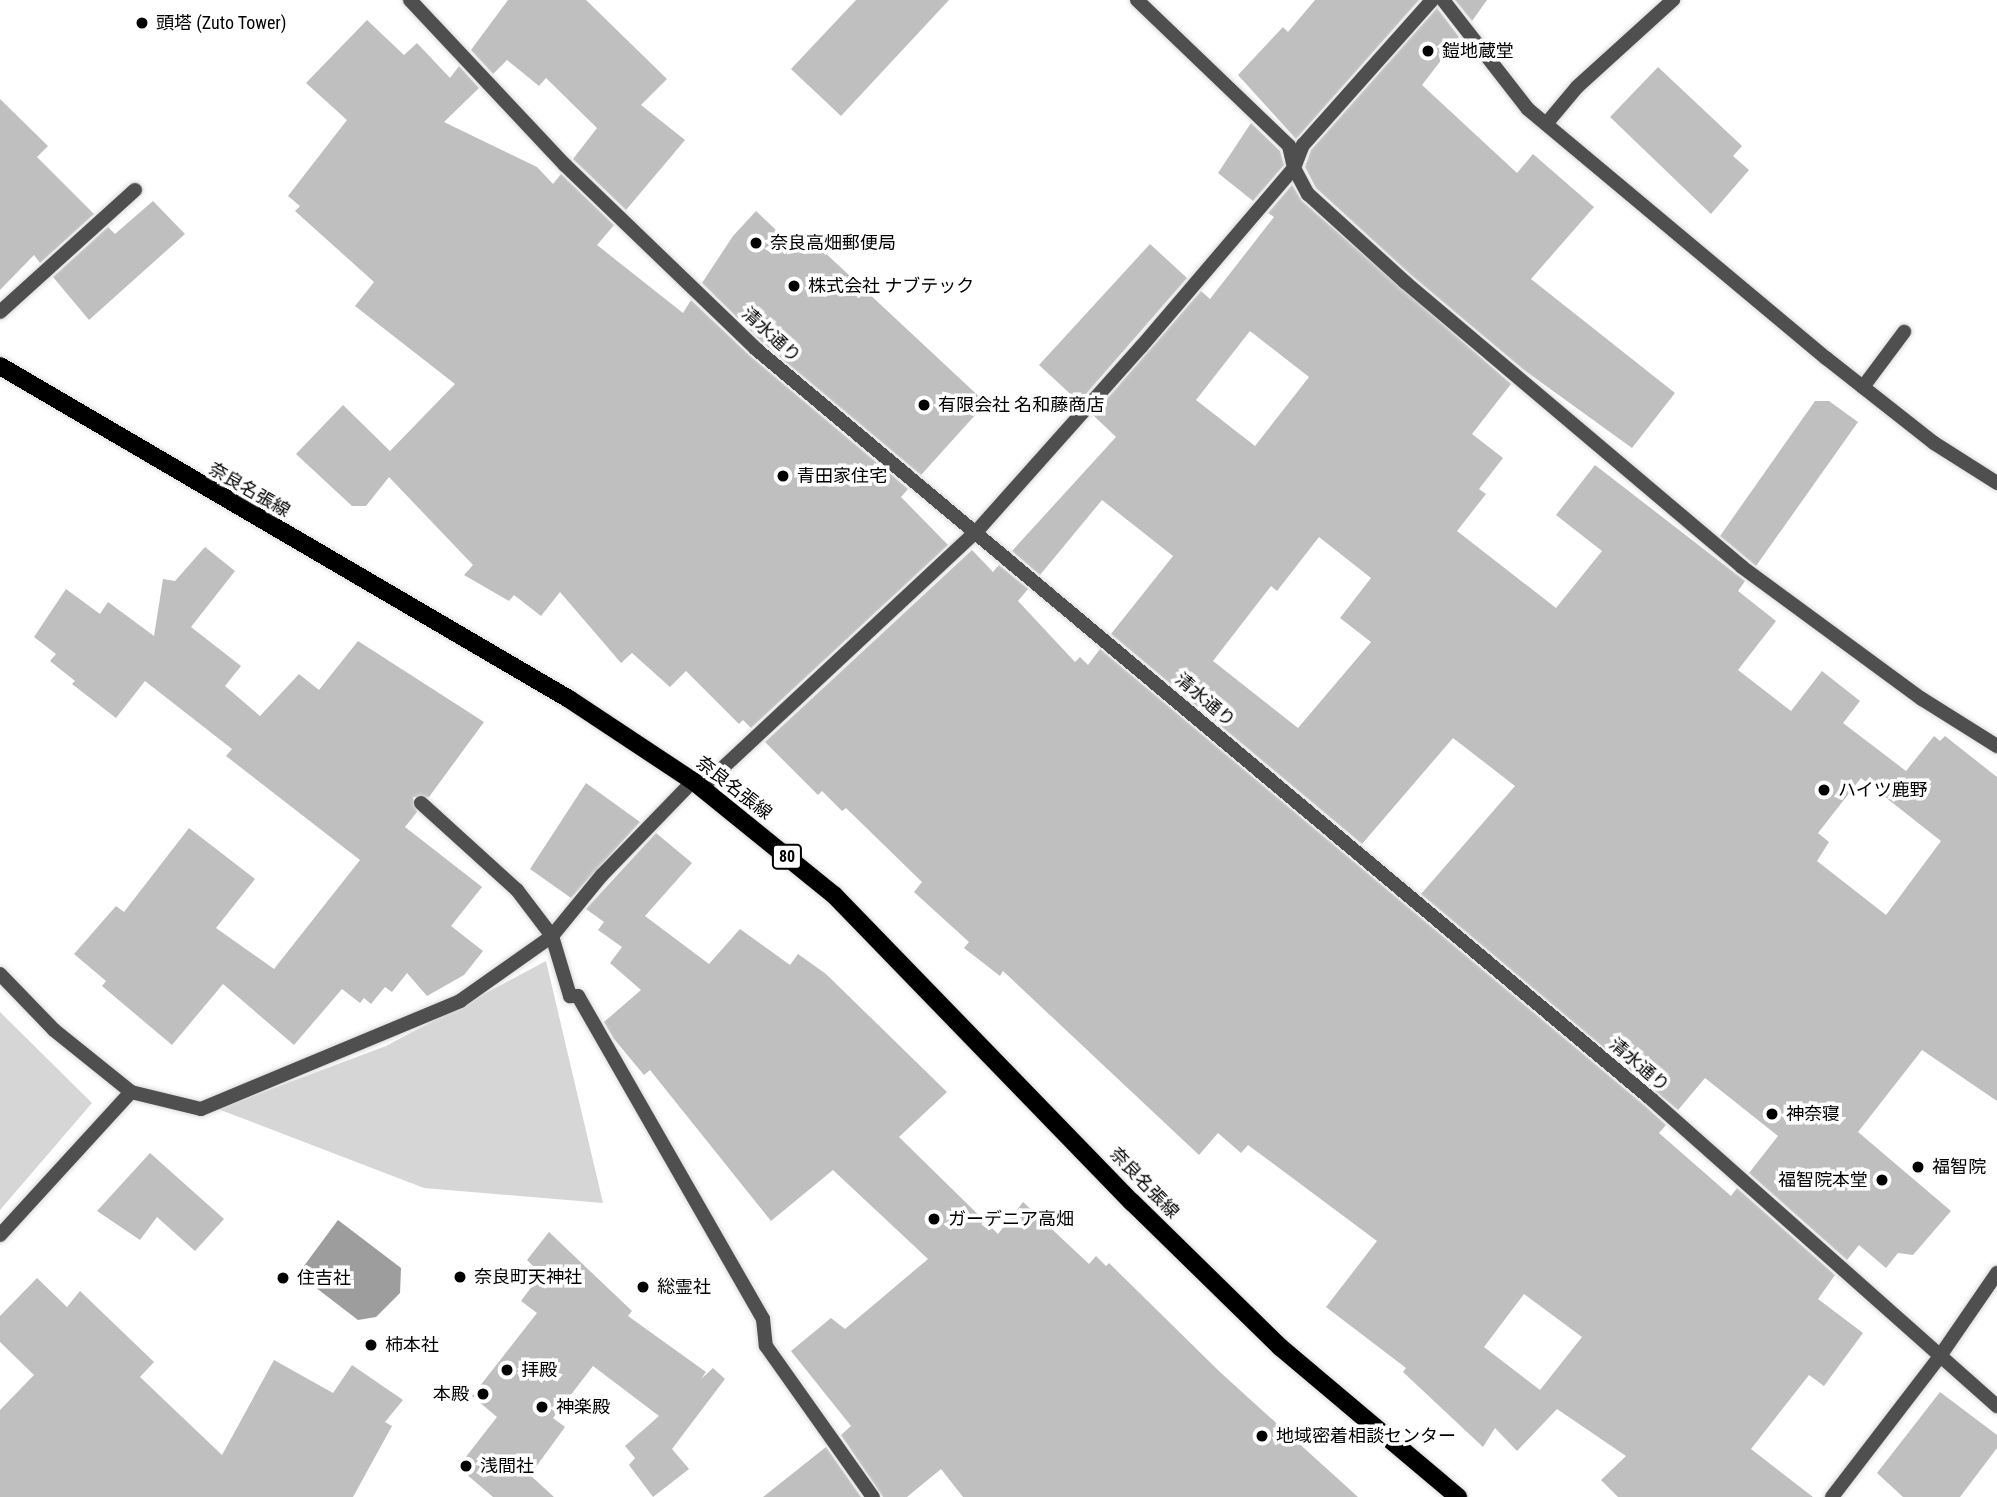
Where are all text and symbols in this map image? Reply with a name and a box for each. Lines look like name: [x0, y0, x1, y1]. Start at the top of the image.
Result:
place label: 頭塔 (Zuto Tower): [156, 12, 287, 34]
marker: 頭塔 (Zuto Tower): [134, 15, 150, 31]
place label: 鎧地蔵堂: [1442, 40, 1514, 62]
marker: 鎧地蔵堂: [1420, 43, 1436, 59]
place label: 奈良高畑郵便局: [770, 232, 896, 254]
marker: 奈良高畑郵便局: [748, 235, 764, 251]
place label: 株式会社 ナブテック: [808, 275, 974, 297]
marker: 株式会社 ナブテック: [786, 278, 802, 294]
street label: 清水通り: [737, 303, 805, 367]
place label: 有限会社 名和藤商店: [938, 394, 1104, 416]
marker: 有限会社 名和藤商店: [916, 397, 932, 413]
street label: 奈良名張線: [205, 458, 293, 522]
place label: 青田家住宅: [797, 465, 887, 487]
marker: 青田家住宅: [775, 468, 791, 484]
street label: 清水通り: [1170, 669, 1240, 731]
street label: 奈良名張線: [692, 752, 776, 824]
place label: ハイツ鹿野: [1838, 779, 1928, 801]
marker: ハイツ鹿野: [1816, 782, 1832, 798]
road number: 80: [771, 844, 803, 870]
street label: 清水通り: [1604, 1034, 1674, 1096]
place label: 神奈寝: [1786, 1103, 1840, 1125]
marker: 神奈寝: [1764, 1106, 1780, 1122]
street label: 奈良名張線: [1105, 1143, 1183, 1223]
place label: 福智院: [1932, 1156, 1986, 1178]
marker: 福智院: [1910, 1159, 1926, 1175]
place label: 福智院本堂: [1778, 1169, 1868, 1191]
marker: 福智院本堂: [1874, 1172, 1890, 1188]
place label: ガーデニア高畑: [948, 1208, 1074, 1230]
marker: ガーデニア高畑: [926, 1211, 942, 1227]
place label: 奈良町天神社: [474, 1266, 582, 1288]
place label: 住吉社: [297, 1267, 351, 1289]
marker: 奈良町天神社: [452, 1269, 468, 1285]
marker: 住吉社: [275, 1270, 291, 1286]
place label: 総霊社: [657, 1276, 711, 1298]
marker: 総霊社: [635, 1279, 651, 1295]
place label: 柿本社: [385, 1334, 439, 1356]
marker: 柿本社: [363, 1337, 379, 1353]
place label: 拝殿: [521, 1359, 557, 1381]
marker: 拝殿: [499, 1362, 515, 1378]
place label: 本殿: [433, 1383, 469, 1405]
marker: 本殿: [475, 1386, 491, 1402]
place label: 神楽殿: [556, 1396, 610, 1418]
marker: 神楽殿: [534, 1399, 550, 1415]
place label: 地域密着相談センター: [1276, 1425, 1456, 1447]
marker: 地域密着相談センター: [1254, 1428, 1270, 1444]
place label: 浅間社: [480, 1455, 534, 1477]
marker: 浅間社: [458, 1458, 474, 1474]

